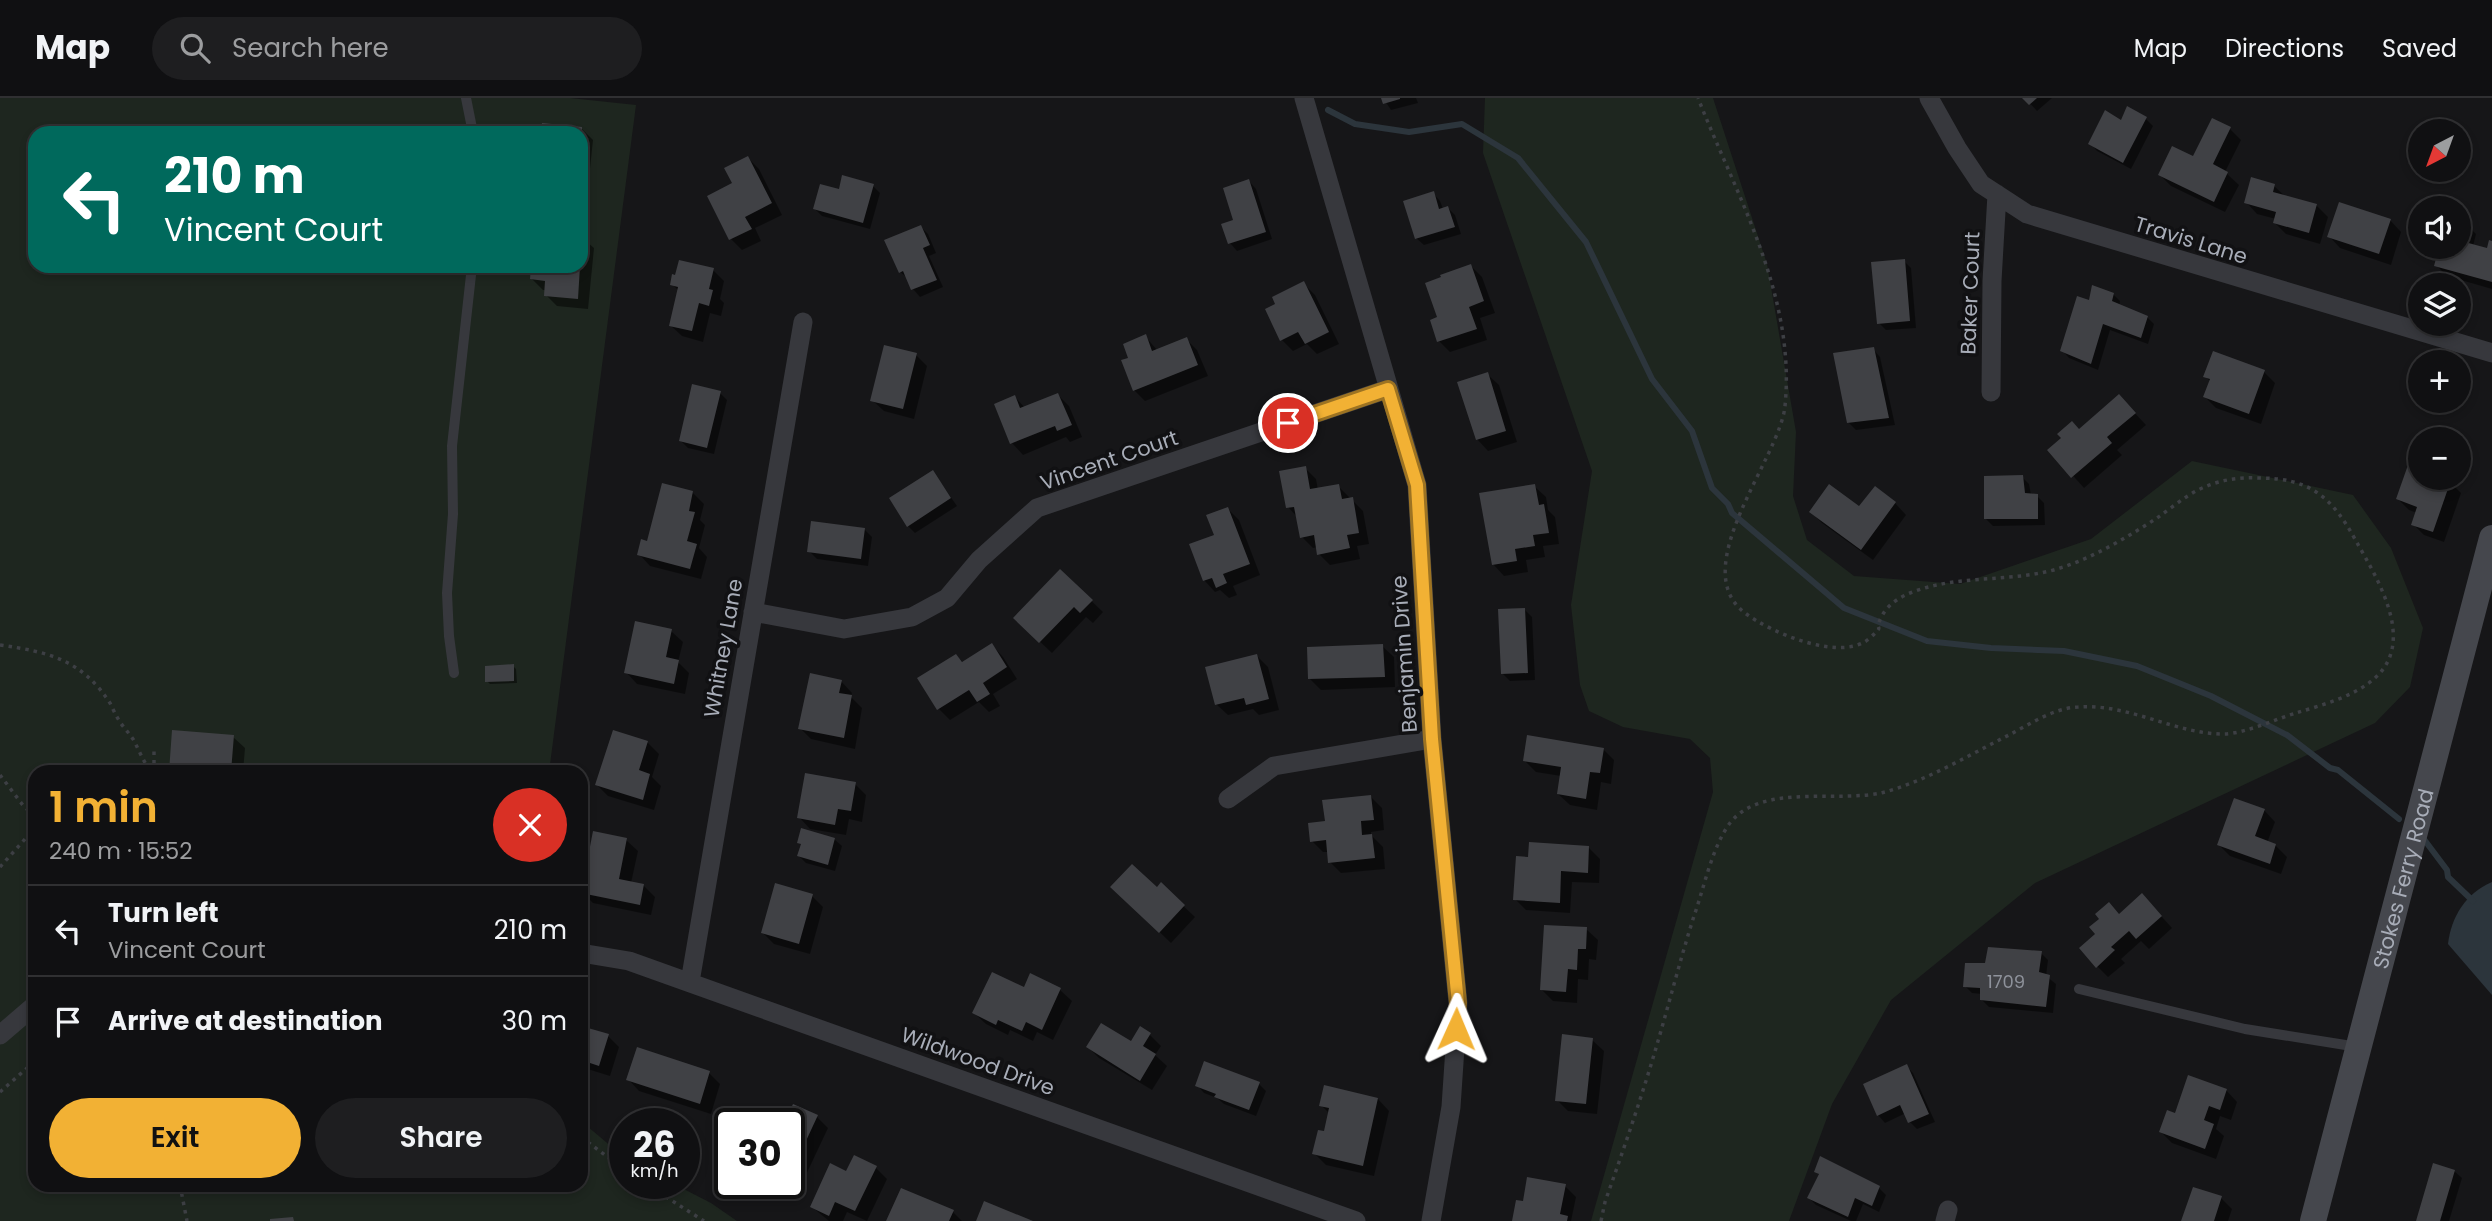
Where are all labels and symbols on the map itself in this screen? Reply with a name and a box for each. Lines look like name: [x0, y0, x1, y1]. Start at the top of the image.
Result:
north arrow: [2408, 119, 2471, 182]
street label: Travis Lane: [2131, 209, 2251, 271]
street label: Baker Court: [1953, 231, 1987, 355]
pin: [1258, 393, 1318, 453]
street label: Vincent Court: [1036, 423, 1182, 497]
street label: Benjamin Drive: [1384, 575, 1424, 733]
street label: Whitney Lane: [697, 576, 749, 720]
street label: Stokes Ferry Road: [2365, 785, 2440, 972]
house number: 1709: [1987, 969, 2025, 994]
position arrow: [1419, 992, 1493, 1066]
street label: Wildwood Drive: [897, 1020, 1059, 1102]
speed limit sign: 30: [714, 1108, 805, 1199]

